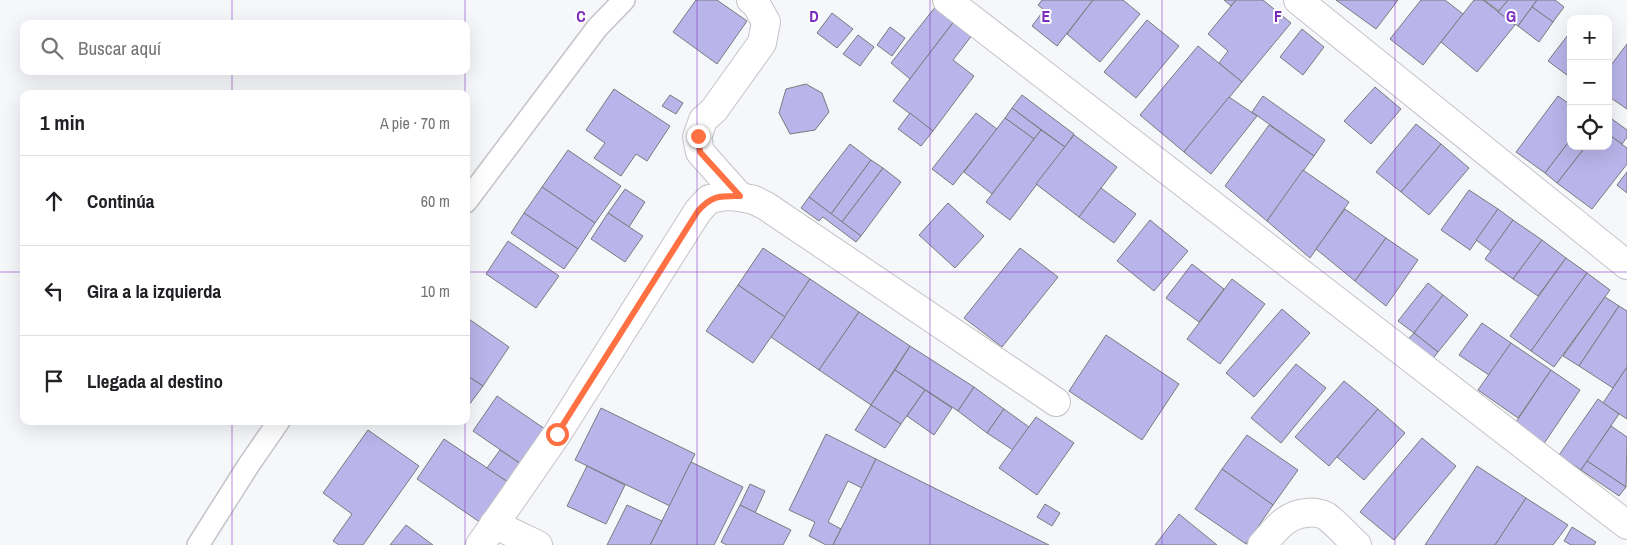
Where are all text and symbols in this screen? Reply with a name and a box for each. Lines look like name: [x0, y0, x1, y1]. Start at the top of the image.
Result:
text: C: [576, 5, 586, 27]
text: D: [809, 5, 819, 27]
text: E: [1042, 5, 1051, 27]
text: F: [1274, 5, 1282, 27]
text: G: [1506, 5, 1516, 27]
map controls: [1567, 15, 1612, 150]
button: +: [1567, 15, 1612, 60]
search box: [20, 20, 470, 75]
icon: search: [38, 34, 66, 62]
text: Buscar aquí: [78, 35, 161, 61]
button: −: [1567, 60, 1612, 105]
button: locate: [1567, 105, 1612, 150]
text: 1 min: [40, 108, 85, 137]
text: A pie · 70 m: [380, 112, 450, 134]
route end: [687, 125, 710, 148]
icon: ahead: [40, 187, 68, 215]
text: Continúa: [87, 188, 155, 214]
text: 60 m: [421, 190, 450, 212]
icon: left: [40, 277, 68, 305]
text: Gira a la izquierda: [87, 278, 221, 304]
text: 10 m: [421, 280, 450, 302]
icon: arrive: [40, 367, 68, 395]
text: Llegada al destino: [87, 368, 223, 394]
route start: [546, 423, 569, 446]

